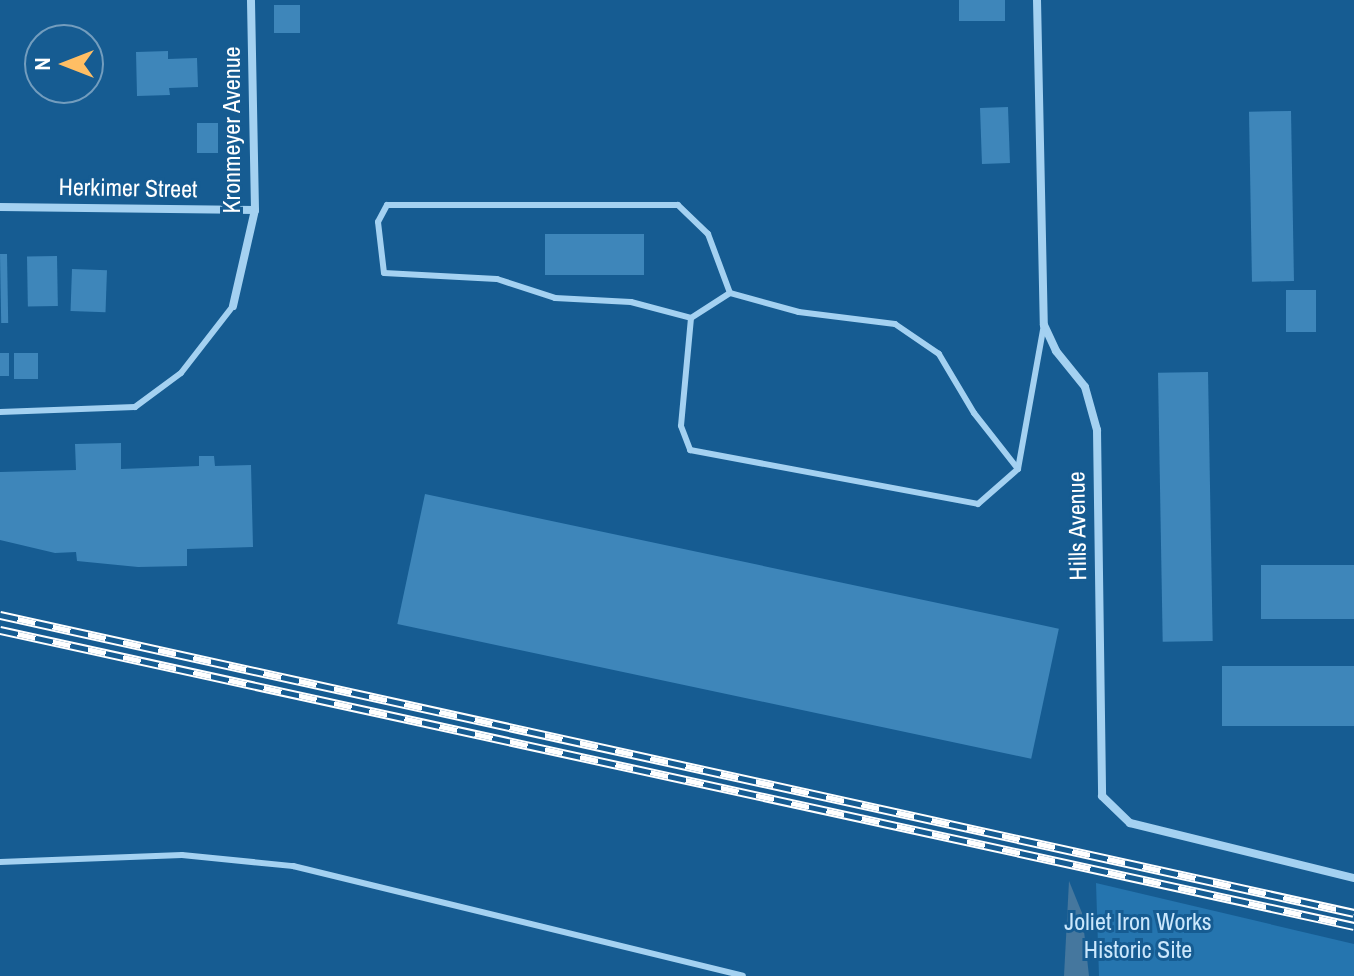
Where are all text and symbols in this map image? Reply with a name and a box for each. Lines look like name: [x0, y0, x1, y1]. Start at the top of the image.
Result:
north arrow: [24, 24, 104, 104]
street label: Kronmeyer Avenue: [218, 46, 246, 214]
text: N: [27, 57, 57, 71]
street label: Herkimer Street: [58, 172, 198, 204]
street label: Hills Avenue: [1062, 471, 1092, 581]
park label: Joliet Iron Works Historic Site: [1064, 908, 1212, 964]

